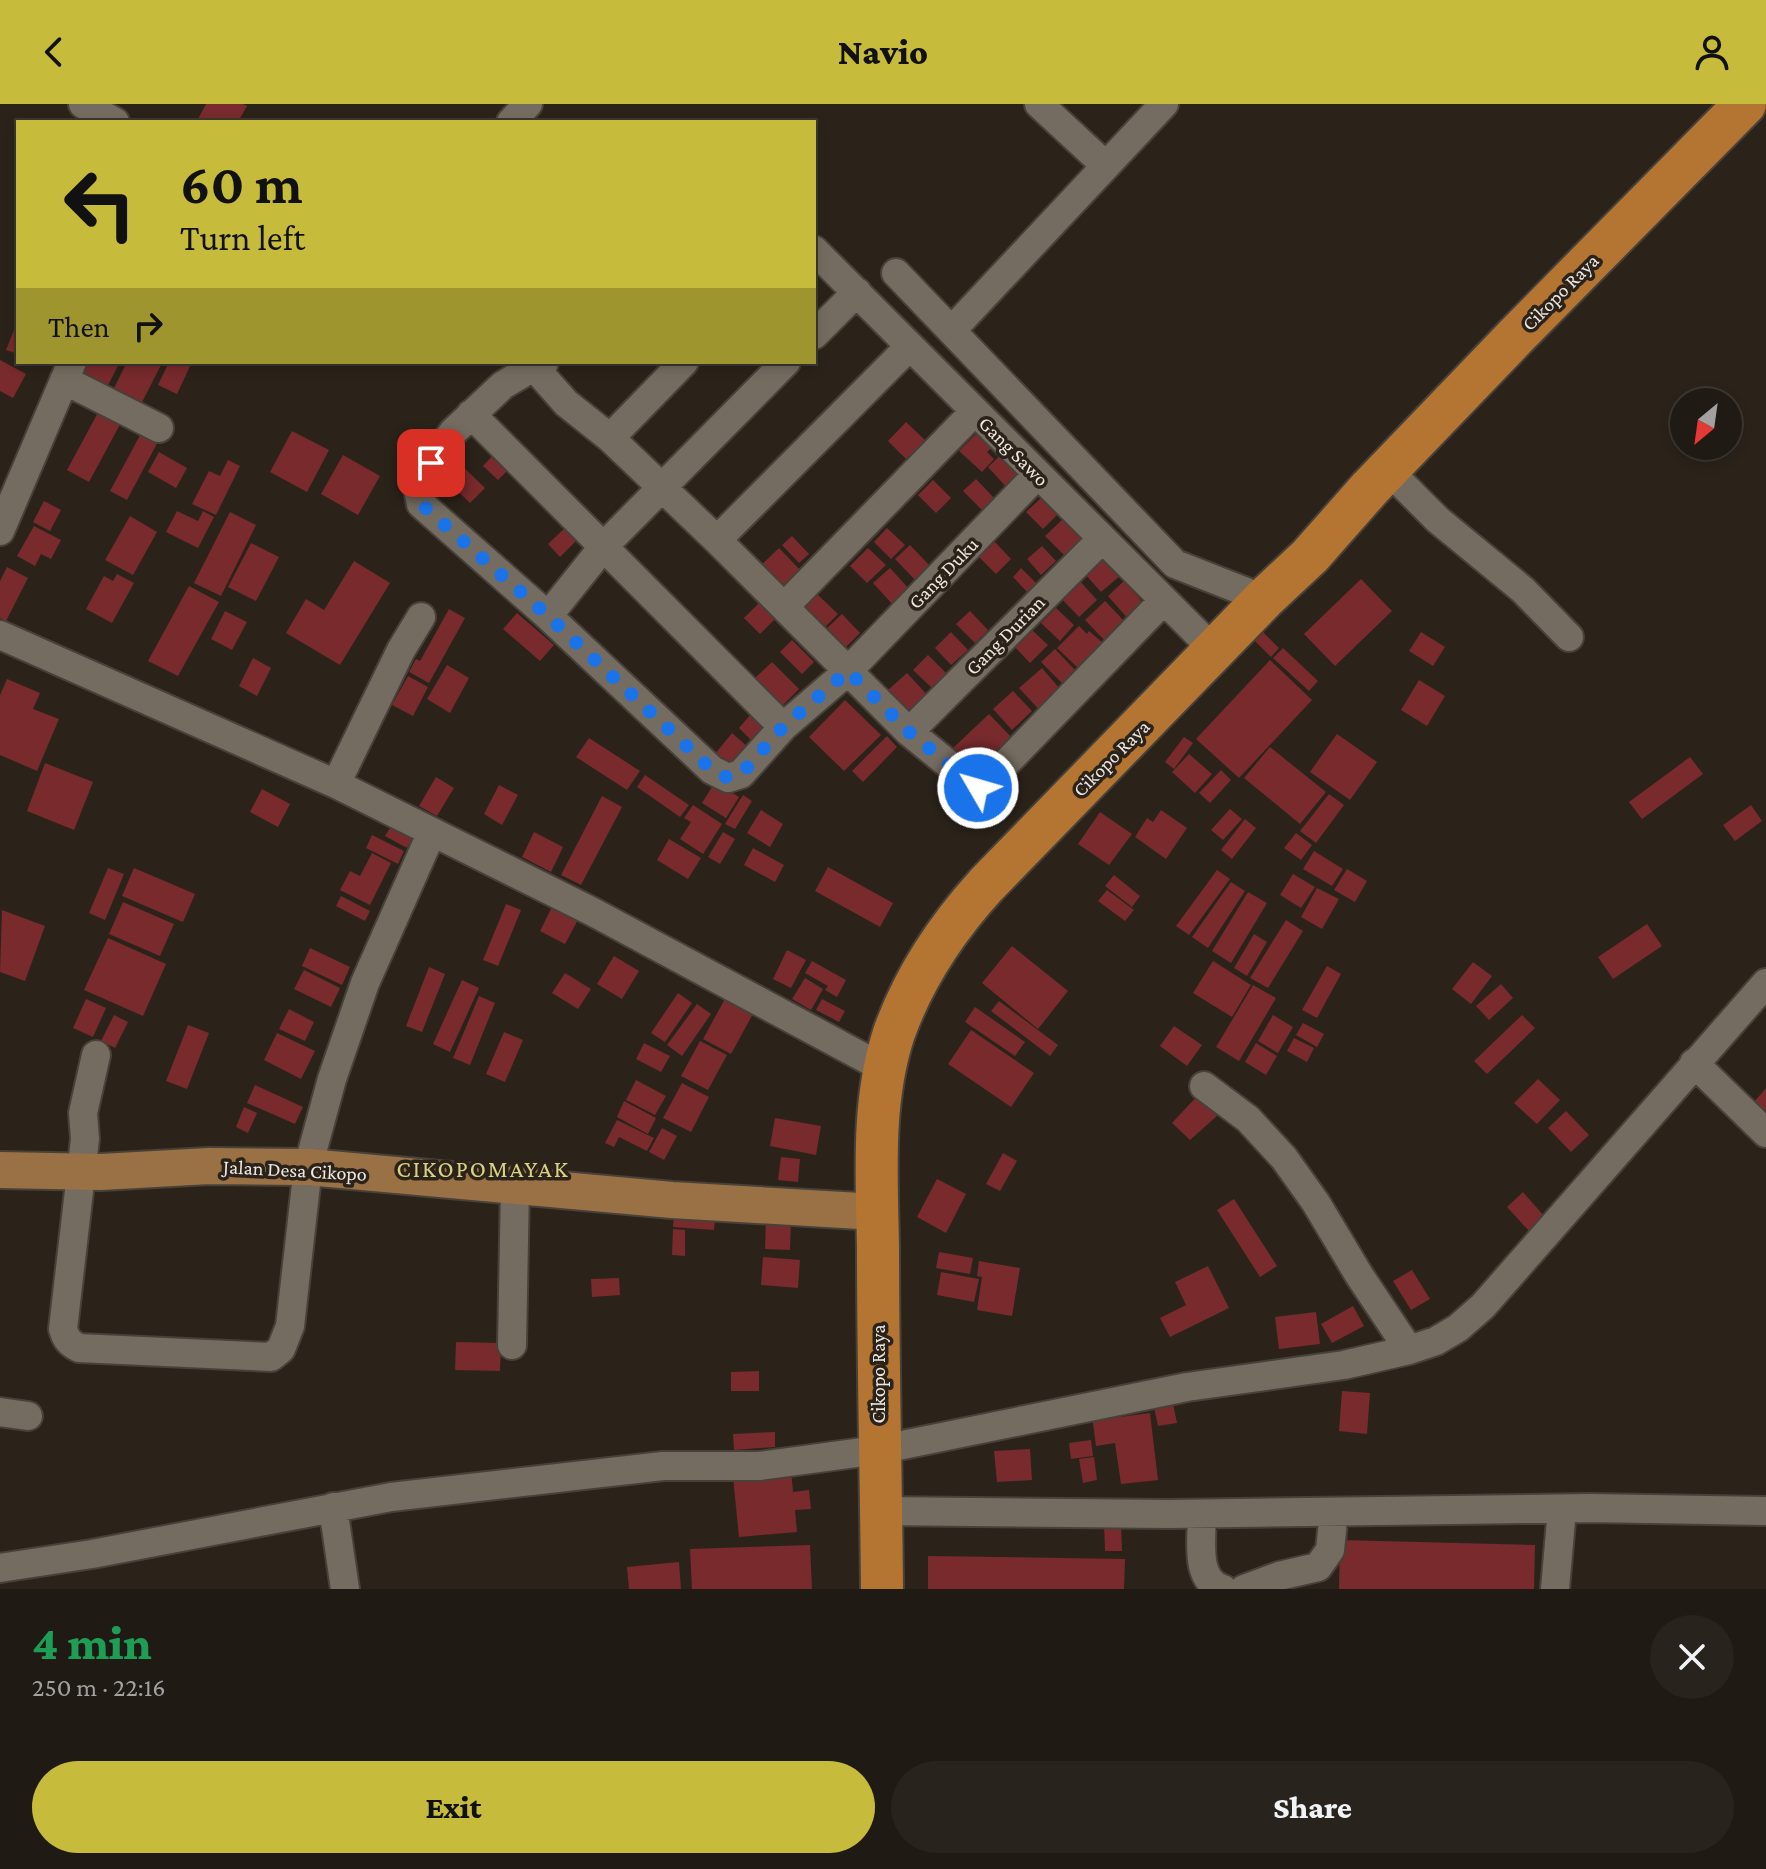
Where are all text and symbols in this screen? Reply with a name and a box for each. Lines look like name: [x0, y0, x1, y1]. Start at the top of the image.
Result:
icon: back: [32, 30, 76, 74]
icon: person: [1690, 30, 1734, 74]
text: Navio: [838, 32, 928, 72]
icon: left: [48, 152, 152, 256]
text: 60 m: [180, 153, 303, 215]
text: Turn left: [180, 218, 305, 258]
street label: Cikopo Raya: [1517, 249, 1603, 335]
icon: right: [126, 304, 170, 348]
text: Then: [48, 310, 110, 343]
north arrow: [1670, 388, 1742, 460]
map controls: [1670, 388, 1742, 460]
street label: Gang Sawo: [974, 412, 1053, 491]
pin: [397, 429, 465, 497]
icon: arrive: [409, 441, 453, 485]
street label: Gang Duku: [904, 533, 983, 614]
street label: Gang Durian: [961, 591, 1050, 680]
street label: Cikopo Raya: [1068, 715, 1154, 801]
position arrow: [936, 746, 1020, 830]
street label: Jalan Desa Cikopo: [221, 1155, 368, 1186]
district label: CIKOPOMAYAK: [397, 1155, 569, 1182]
street label: Cikopo Raya: [867, 1325, 890, 1423]
button: close: [1650, 1615, 1734, 1699]
text: 4 min: [32, 1616, 152, 1669]
text: 250 m · 22:16: [32, 1673, 166, 1702]
button: Exit: [32, 1761, 875, 1853]
button: Share: [891, 1761, 1734, 1853]

